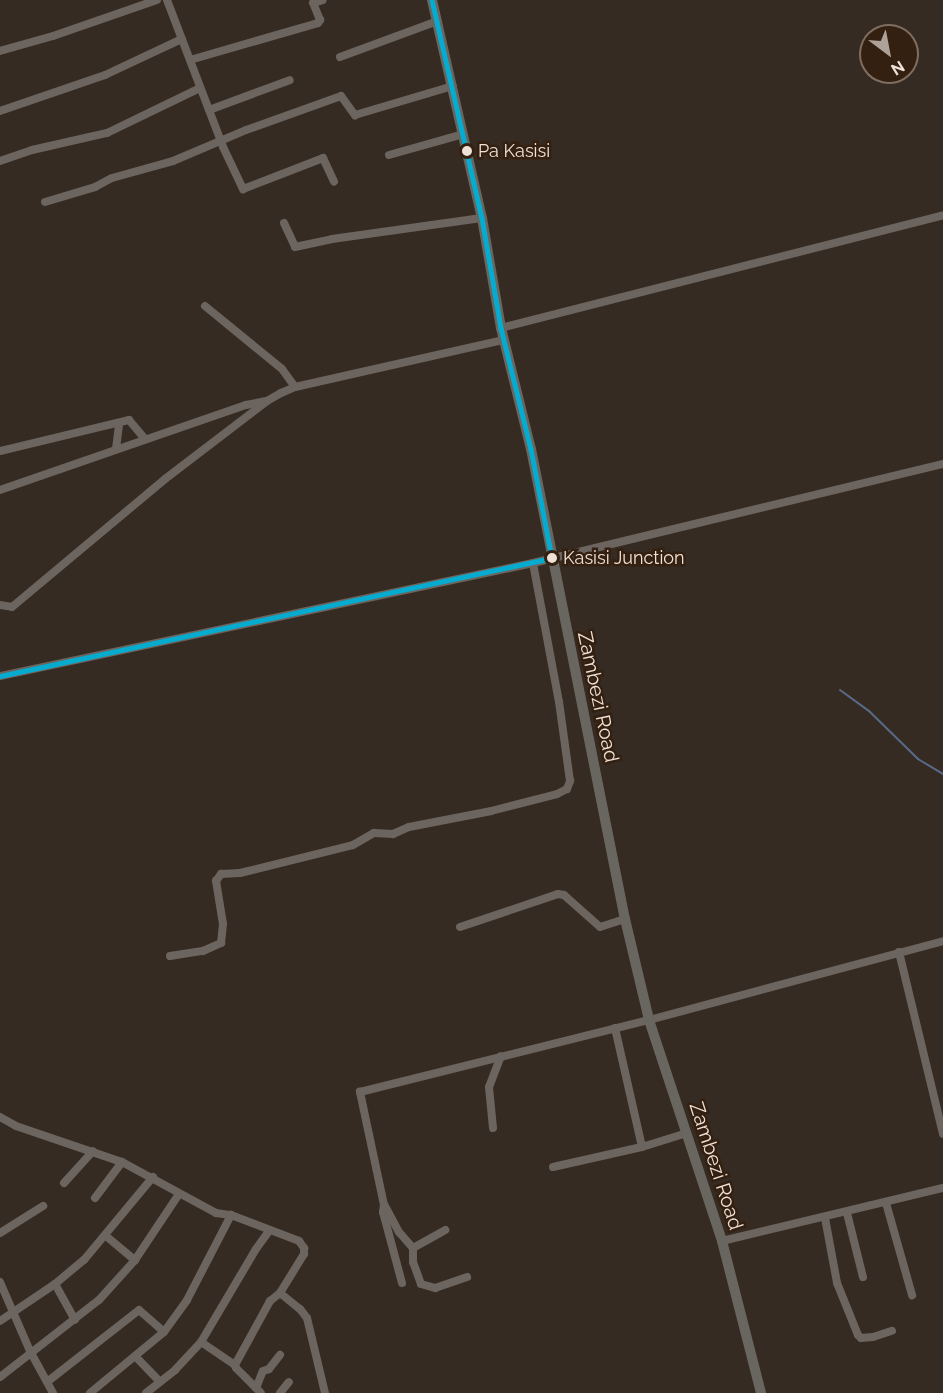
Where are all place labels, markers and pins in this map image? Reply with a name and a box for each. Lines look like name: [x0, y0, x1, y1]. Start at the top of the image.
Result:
place label: Pa Kasisi: [478, 140, 550, 162]
marker: Pa Kasisi: [461, 145, 473, 157]
place label: Kasisi Junction: [563, 547, 685, 569]
marker: Kasisi Junction: [546, 552, 558, 564]

